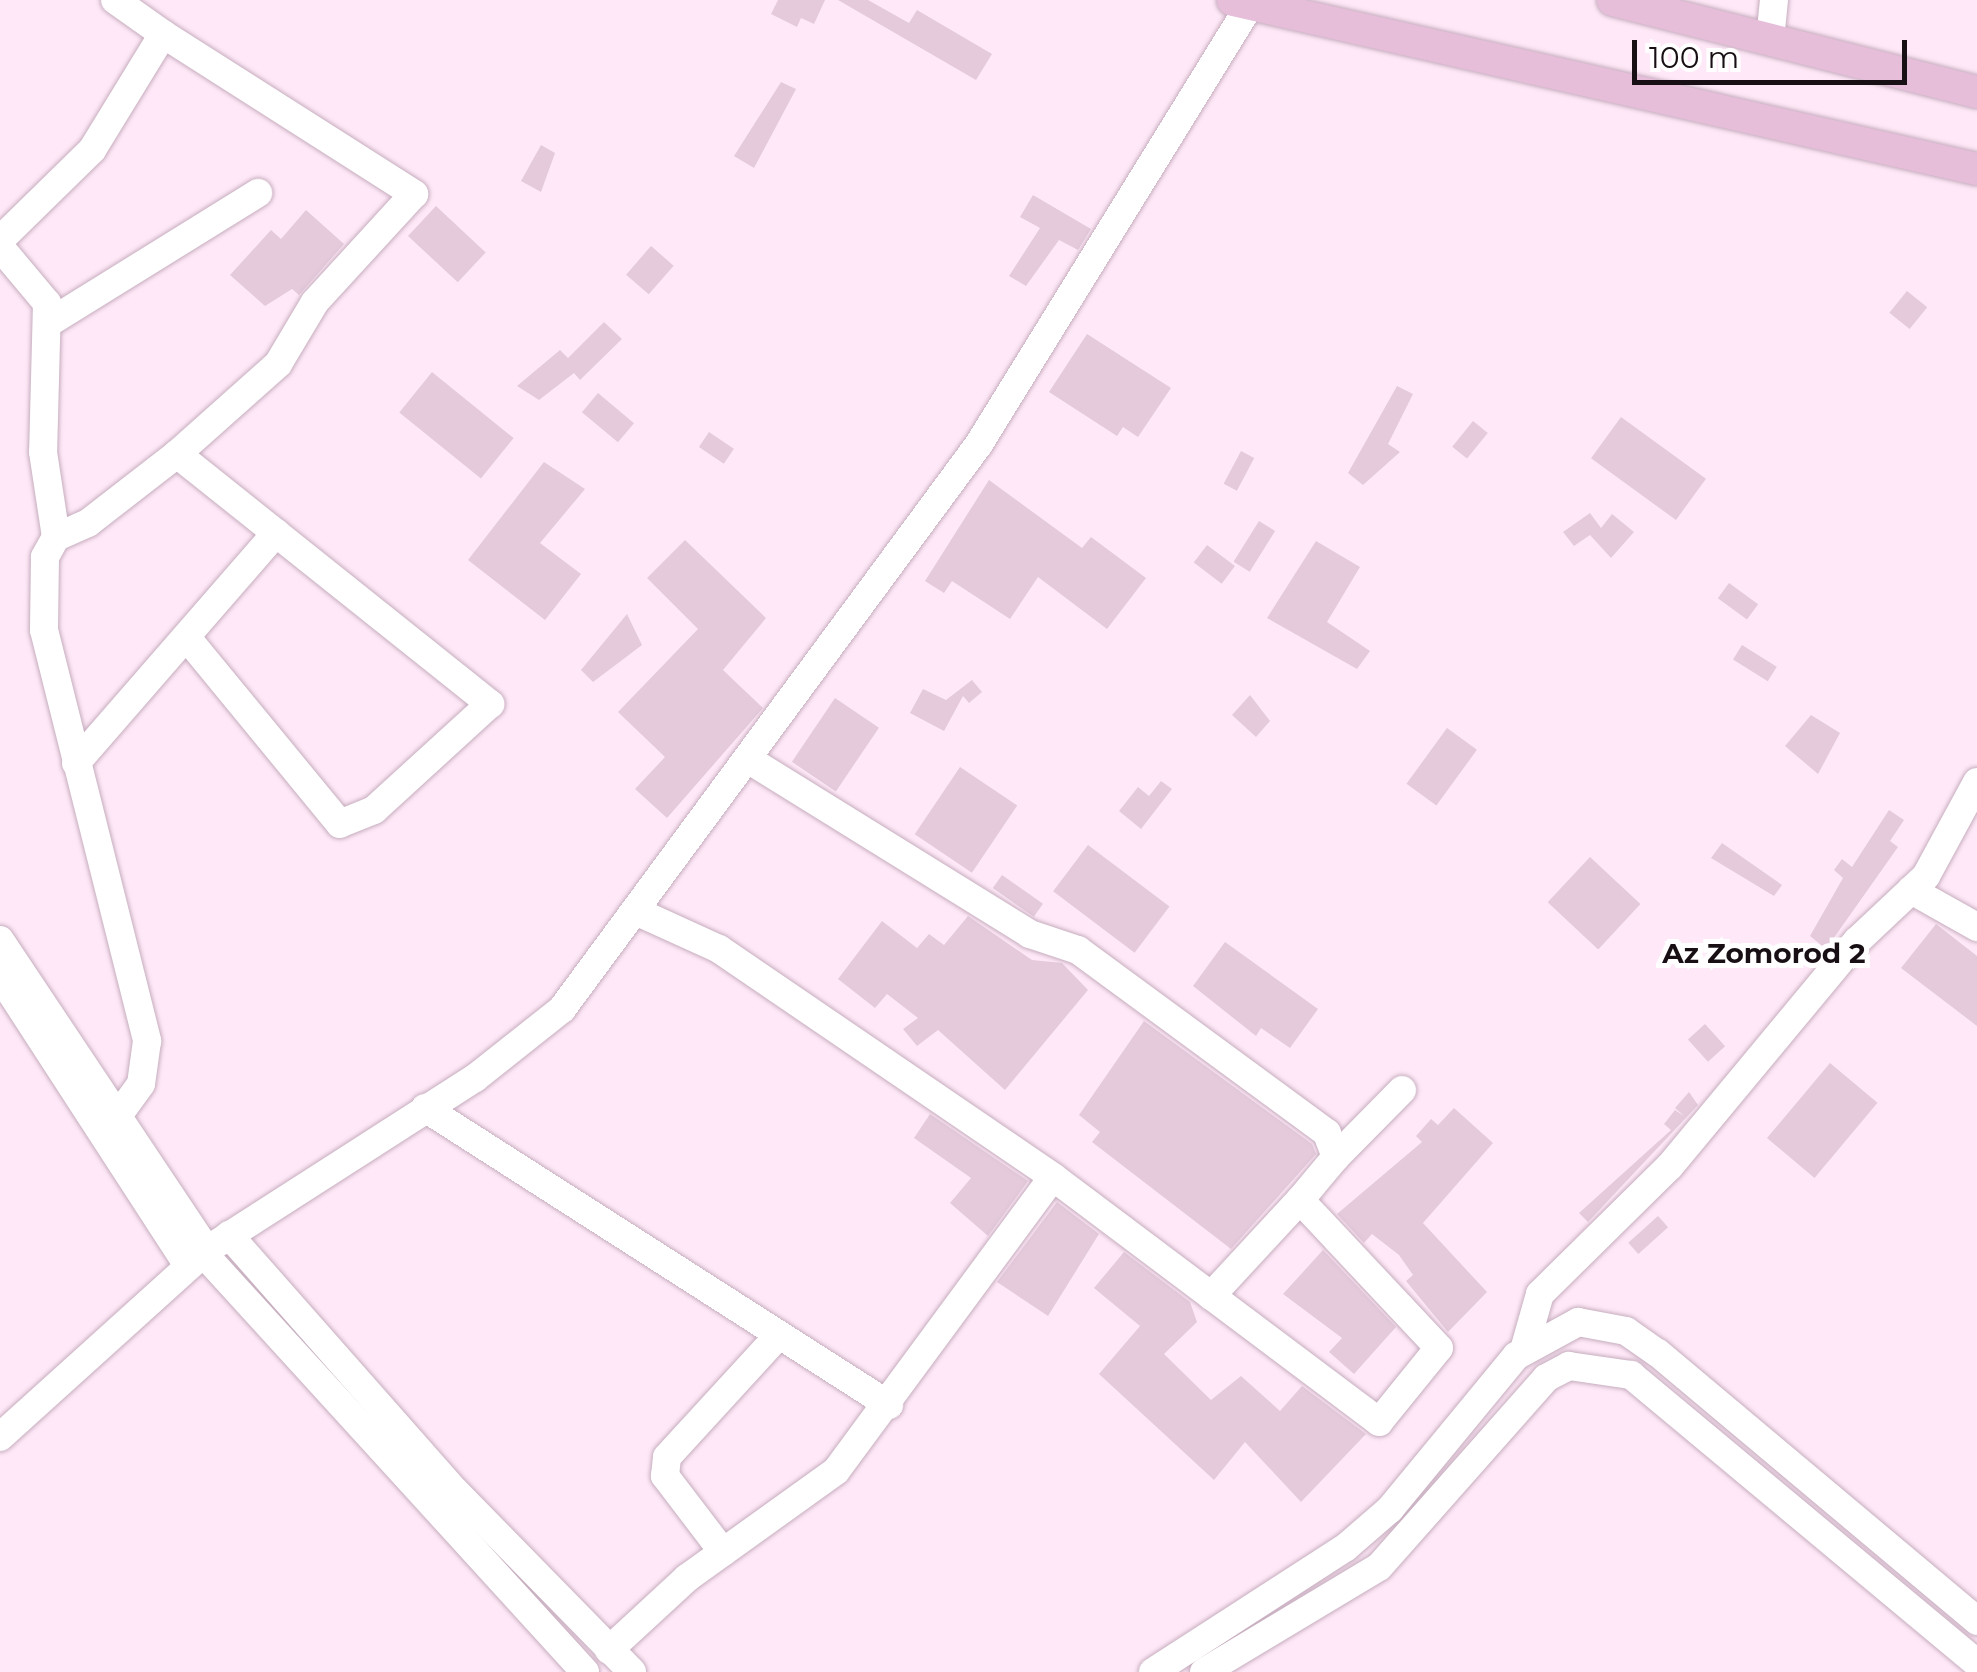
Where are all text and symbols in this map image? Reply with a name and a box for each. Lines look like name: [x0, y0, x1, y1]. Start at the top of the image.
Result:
scale bar: [1637, 20, 1912, 82]
text: 100 m: [1649, 39, 1739, 76]
district label: Az Zomorod 2: [1662, 936, 1866, 970]

